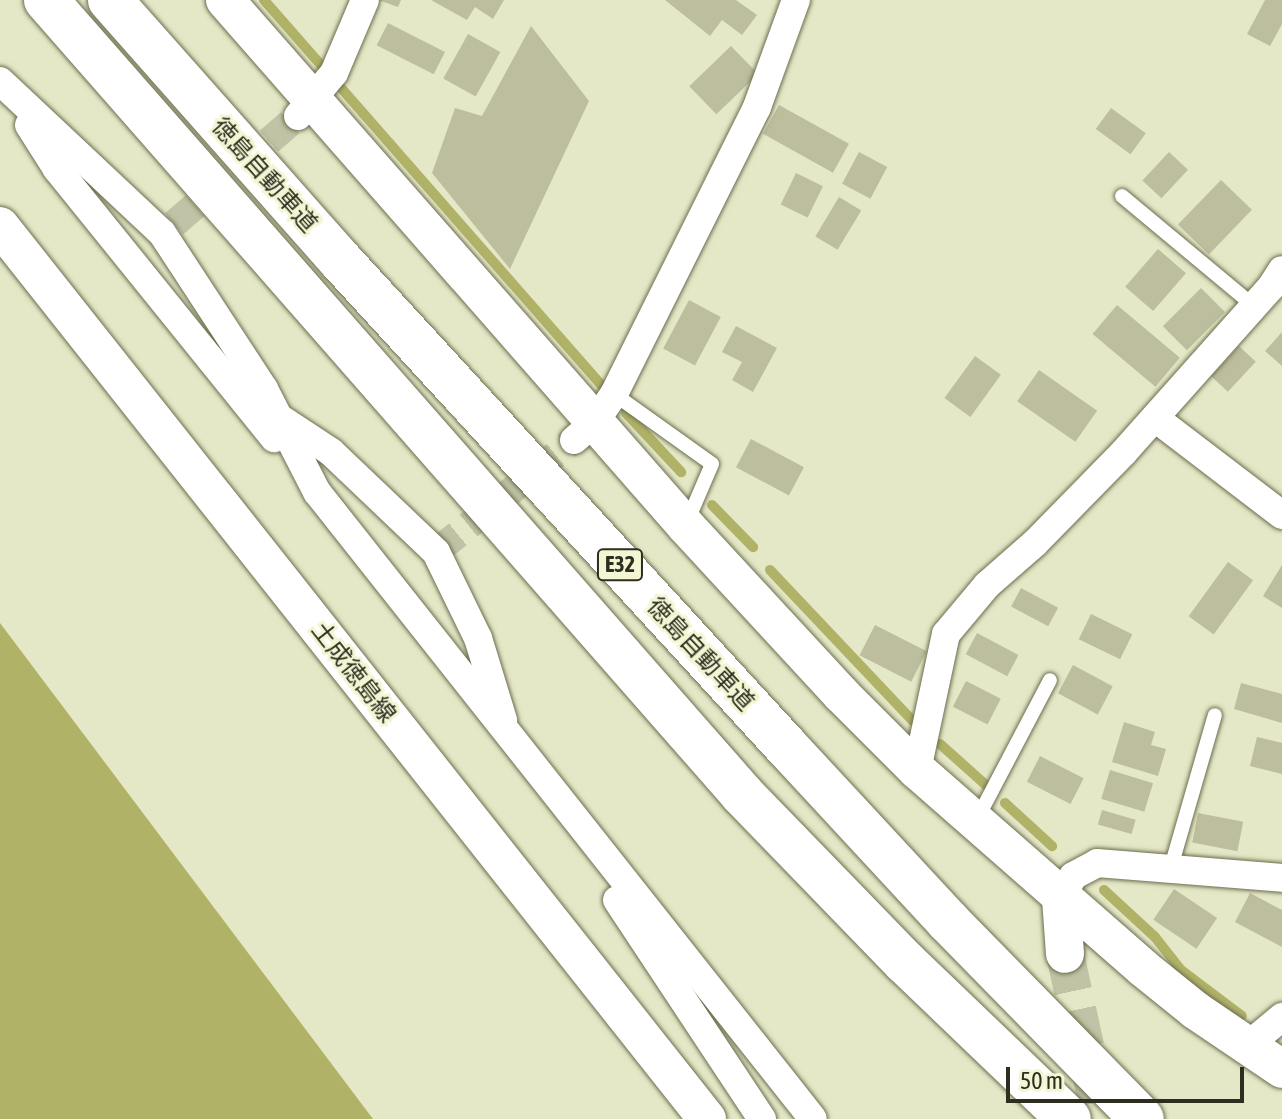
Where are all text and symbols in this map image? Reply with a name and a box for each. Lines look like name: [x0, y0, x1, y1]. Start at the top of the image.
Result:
street label: 徳島自動車道: [206, 112, 324, 238]
road number: E32: [596, 547, 644, 583]
street label: 徳島自動車道: [641, 592, 761, 716]
street label: 土成徳島線: [306, 616, 402, 728]
scale bar: [1010, 1051, 1248, 1101]
text: 50 m: [1020, 1067, 1063, 1094]

